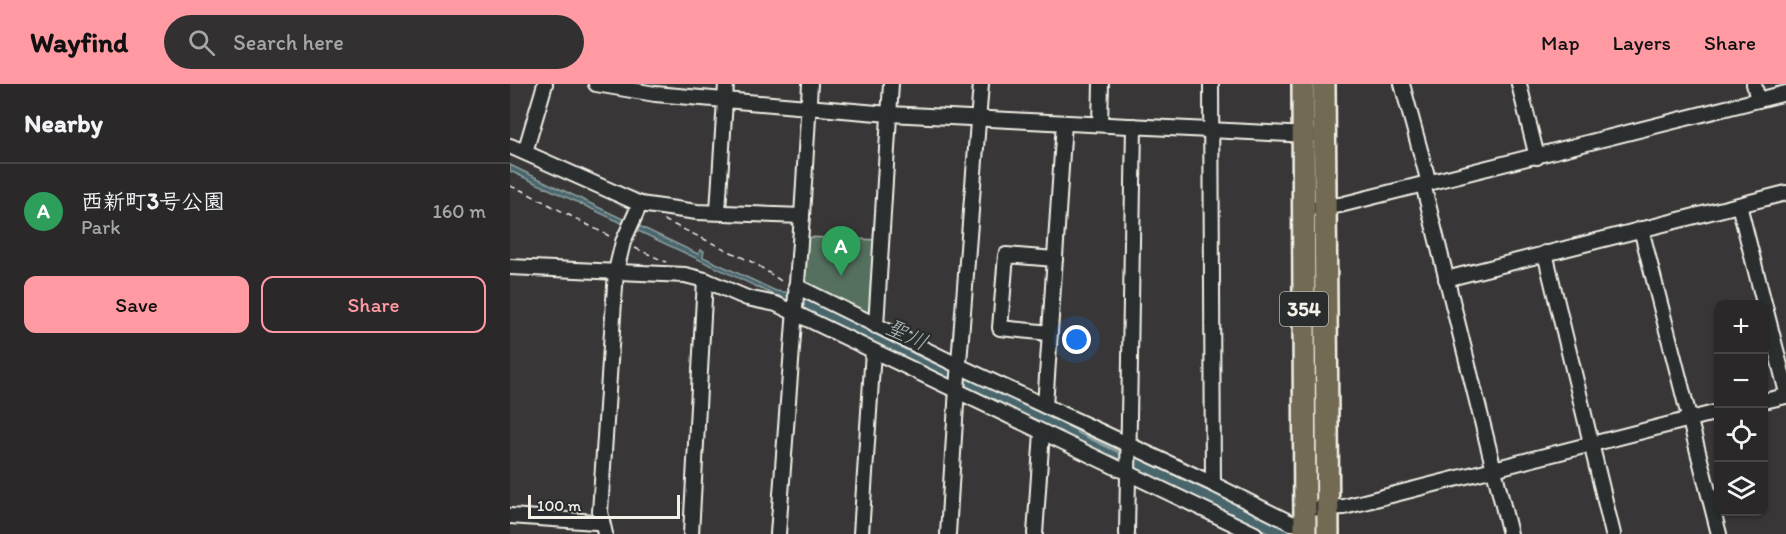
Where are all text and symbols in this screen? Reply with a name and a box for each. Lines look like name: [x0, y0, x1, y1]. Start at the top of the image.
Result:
search box: [164, 15, 584, 69]
text: Wayfind: [30, 25, 128, 59]
icon: search: [185, 26, 218, 59]
text: Search here: [233, 29, 344, 56]
text: Map: [1541, 30, 1580, 55]
text: Layers: [1613, 30, 1671, 55]
text: Share: [1704, 30, 1756, 55]
text: Nearby: [24, 107, 103, 139]
text: 西新町3号公園: [81, 188, 225, 215]
text: A: [37, 199, 50, 223]
text: 160 m: [433, 199, 486, 223]
text: Park: [81, 215, 120, 239]
pin: A: [822, 226, 860, 276]
button: Save: [24, 276, 249, 333]
button: Share: [261, 276, 486, 333]
road number: 354: [1280, 292, 1328, 326]
map controls: [1714, 300, 1768, 516]
button: +: [1714, 300, 1768, 354]
water label: 聖川: [881, 313, 932, 356]
your location: [1062, 325, 1091, 354]
button: −: [1714, 354, 1768, 408]
button: locate: [1714, 408, 1768, 462]
button: layers: [1714, 462, 1768, 516]
scale bar: [528, 492, 680, 520]
text: 100 m: [537, 496, 581, 515]

